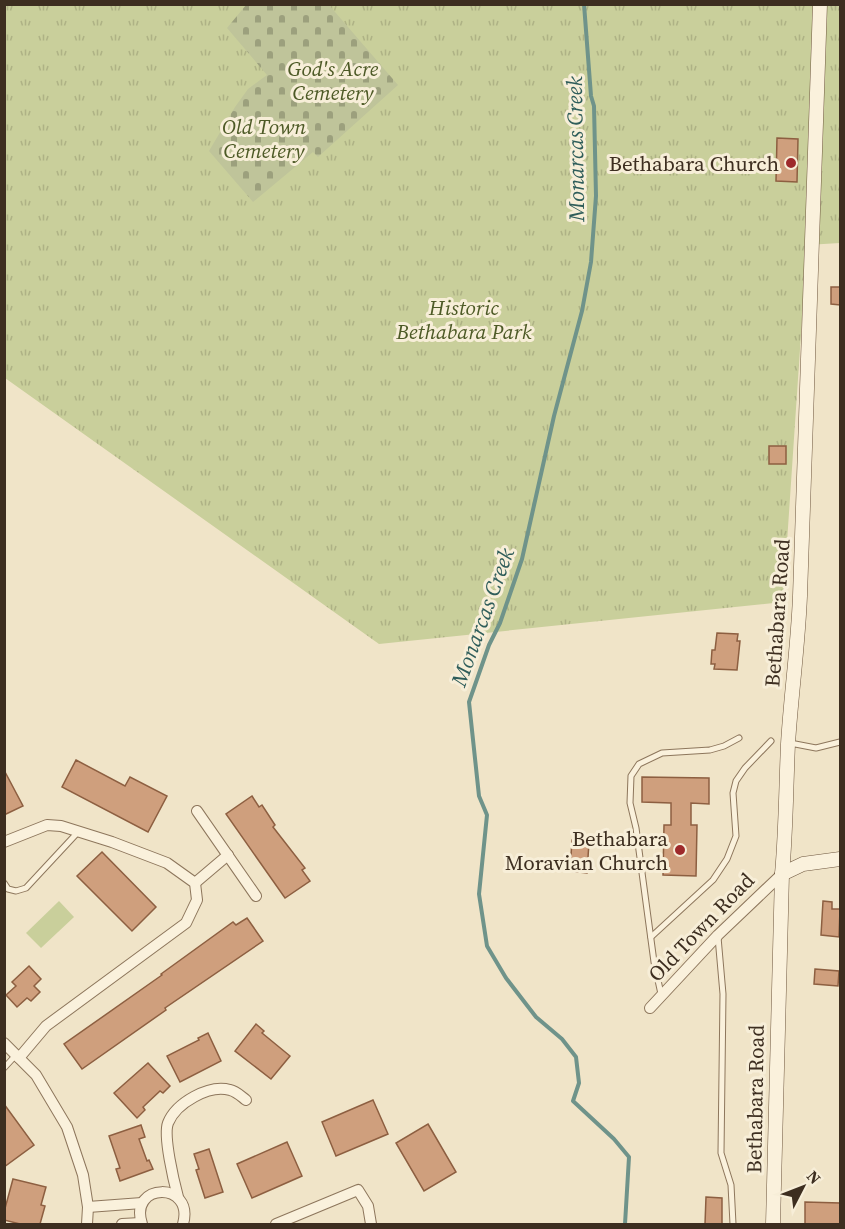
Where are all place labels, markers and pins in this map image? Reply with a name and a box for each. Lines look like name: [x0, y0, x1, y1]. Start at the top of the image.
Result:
place label: Bethabara Church: [609, 149, 779, 178]
marker: Bethabara Church: [784, 156, 798, 170]
place label: Bethabara Moravian Church: [505, 824, 668, 877]
marker: Bethabara Moravian Church: [673, 843, 687, 857]

